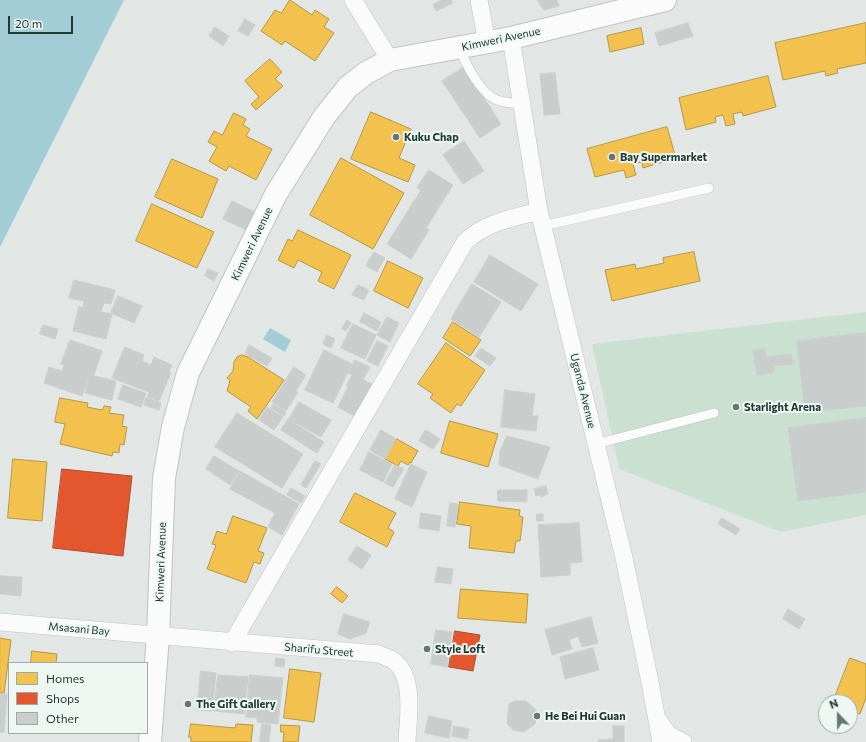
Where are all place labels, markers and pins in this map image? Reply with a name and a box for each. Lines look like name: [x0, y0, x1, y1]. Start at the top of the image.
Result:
place label: Kuku Chap: [404, 130, 459, 144]
marker: Kuku Chap: [391, 132, 401, 142]
place label: Bay Supermarket: [620, 150, 707, 164]
marker: Bay Supermarket: [607, 152, 617, 162]
place label: Starlight Arena: [744, 400, 821, 414]
marker: Starlight Arena: [731, 402, 741, 412]
place label: Style Loft: [435, 642, 485, 656]
marker: Style Loft: [422, 644, 432, 654]
place label: The Gift Gallery: [196, 697, 276, 711]
marker: The Gift Gallery: [183, 699, 193, 709]
place label: He Bei Hui Guan: [545, 709, 626, 723]
marker: He Bei Hui Guan: [532, 711, 542, 721]

